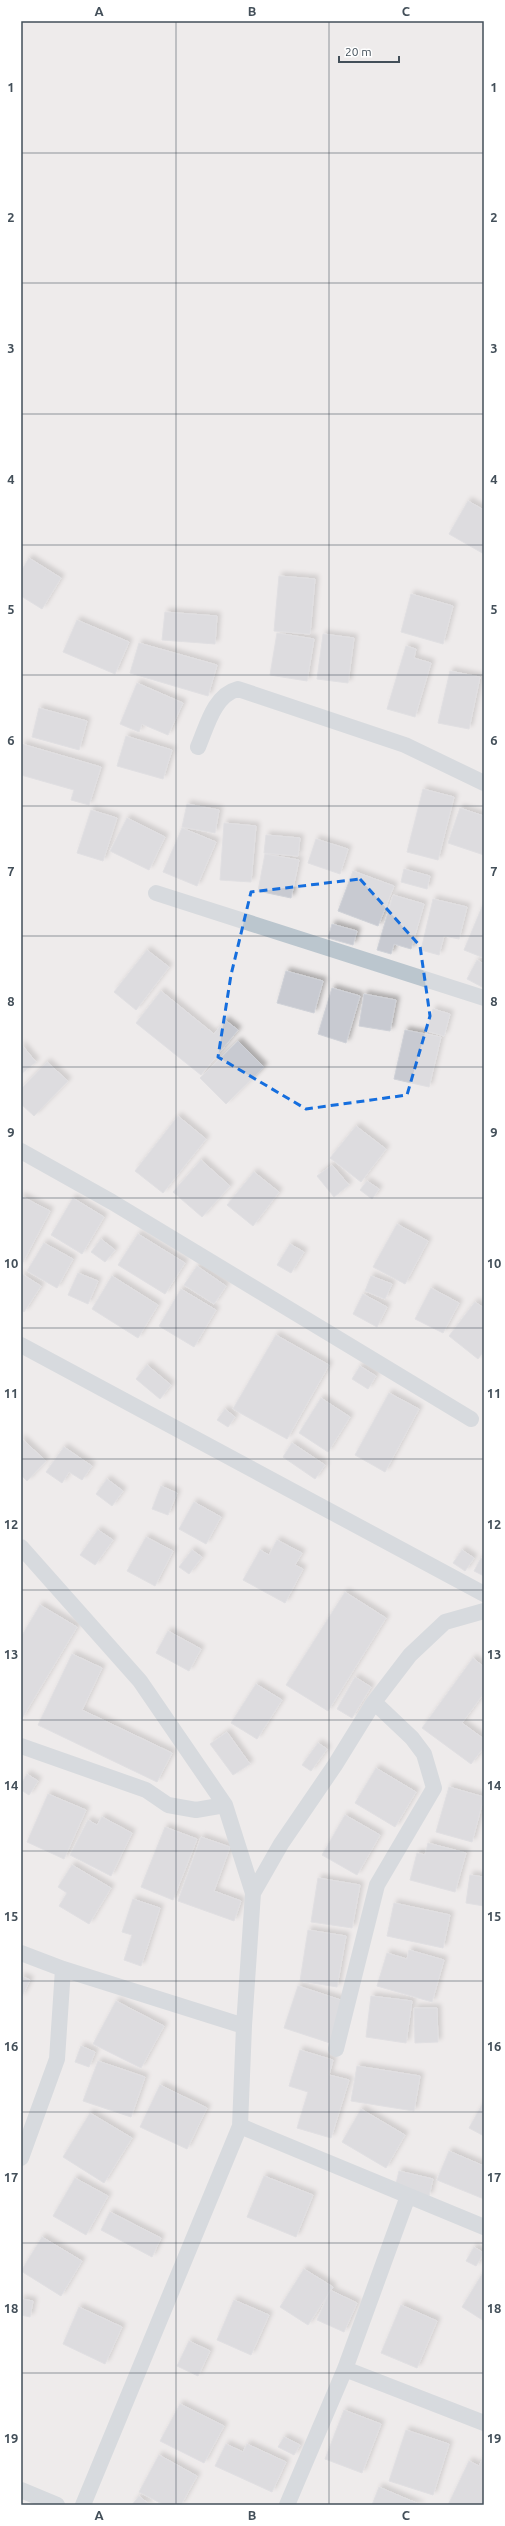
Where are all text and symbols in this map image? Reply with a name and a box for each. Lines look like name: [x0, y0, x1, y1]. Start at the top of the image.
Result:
text: A: [94, 4, 104, 18]
text: B: [248, 4, 257, 18]
text: C: [402, 4, 411, 18]
scale bar: [339, 38, 399, 64]
text: 20 m: [345, 45, 372, 58]
text: 1: [7, 80, 15, 94]
text: 1: [490, 80, 498, 94]
text: 2: [7, 210, 15, 224]
text: 2: [490, 210, 498, 224]
text: 3: [7, 341, 15, 355]
text: 3: [490, 341, 498, 355]
text: 4: [7, 472, 15, 486]
text: 4: [490, 472, 498, 486]
text: 5: [7, 602, 15, 616]
text: 5: [490, 602, 498, 616]
text: 6: [7, 733, 15, 747]
text: 6: [490, 733, 498, 747]
text: 7: [7, 864, 15, 878]
text: 7: [490, 864, 498, 878]
text: 8: [7, 994, 15, 1008]
text: 8: [490, 994, 498, 1008]
text: 9: [7, 1125, 15, 1139]
text: 9: [490, 1125, 498, 1139]
text: 10: [4, 1256, 18, 1270]
text: 10: [487, 1256, 501, 1270]
text: 11: [4, 1386, 18, 1400]
text: 11: [487, 1386, 501, 1400]
text: 12: [4, 1517, 18, 1531]
text: 12: [487, 1517, 501, 1531]
text: 13: [4, 1647, 18, 1661]
text: 13: [487, 1647, 501, 1661]
text: 14: [4, 1778, 18, 1792]
text: 14: [487, 1778, 501, 1792]
text: 15: [4, 1909, 18, 1923]
text: 15: [487, 1909, 501, 1923]
text: 16: [4, 2039, 18, 2053]
text: 16: [487, 2039, 501, 2053]
text: 17: [4, 2170, 18, 2184]
text: 17: [487, 2170, 501, 2184]
text: 18: [4, 2301, 18, 2315]
text: 18: [487, 2301, 501, 2315]
text: 19: [4, 2431, 18, 2445]
text: 19: [487, 2431, 501, 2445]
text: A: [94, 2508, 104, 2522]
text: B: [248, 2508, 257, 2522]
text: C: [402, 2508, 411, 2522]

